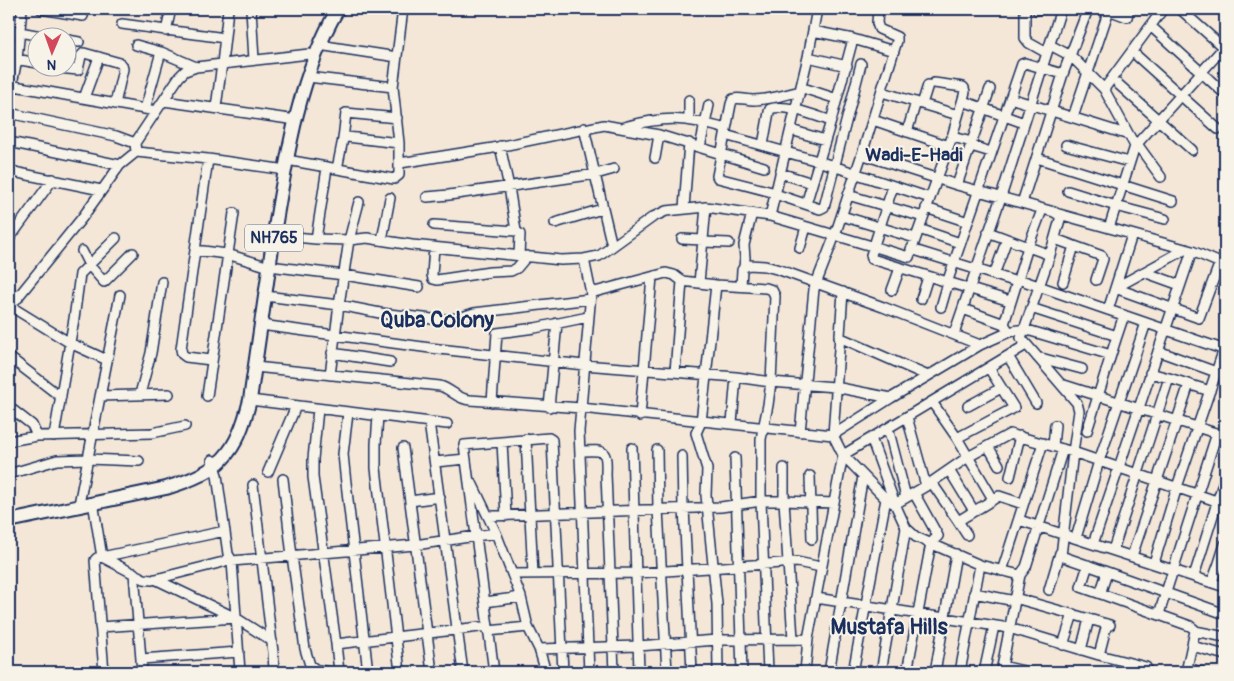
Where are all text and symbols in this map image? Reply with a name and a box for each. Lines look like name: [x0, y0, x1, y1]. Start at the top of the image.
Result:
north arrow: [28, 28, 78, 78]
text: N: [47, 56, 57, 73]
district label: Wadi-E-Hadi: [865, 143, 963, 167]
road number: NH765: [245, 224, 303, 252]
district label: Quba Colony: [380, 306, 495, 334]
district label: Mustafa Hills: [830, 613, 948, 641]

